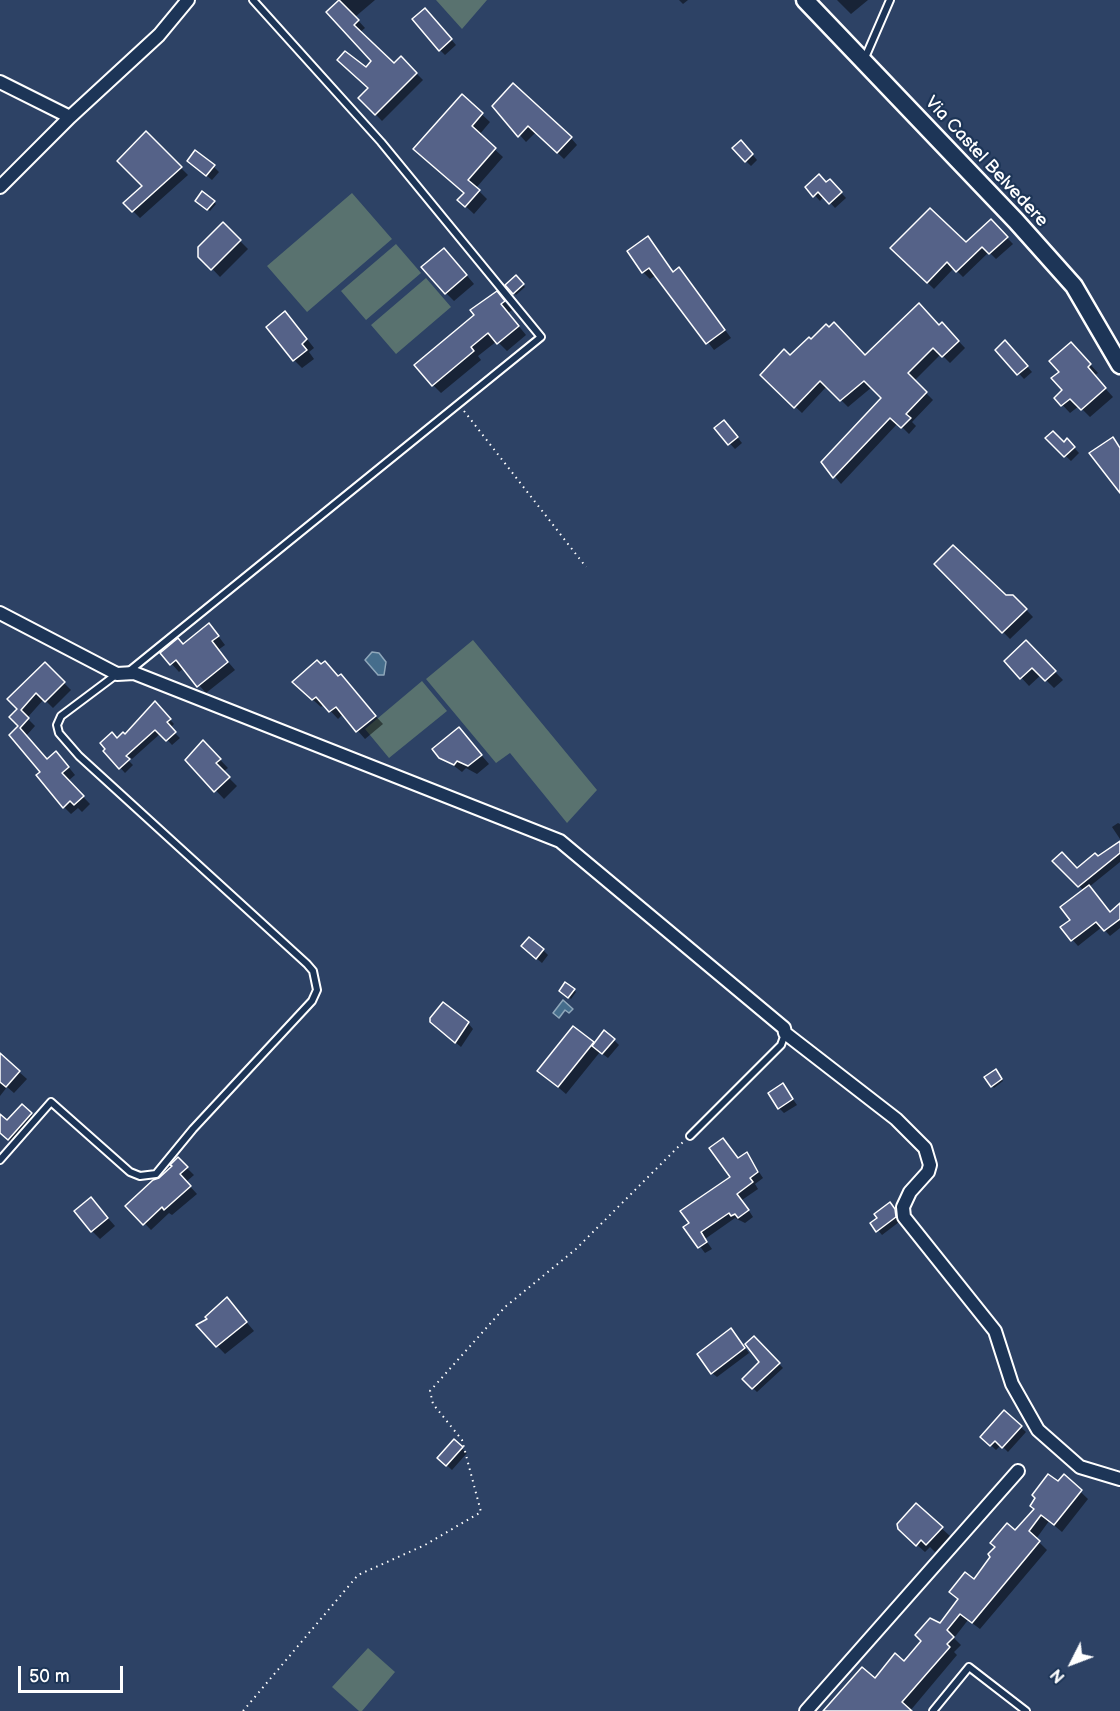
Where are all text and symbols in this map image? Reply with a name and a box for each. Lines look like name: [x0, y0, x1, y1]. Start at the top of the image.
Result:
street label: Via Castel Belvedere: [920, 92, 1052, 232]
north arrow: [1042, 1633, 1102, 1693]
scale bar: [21, 1654, 126, 1692]
text: N: [1047, 1665, 1069, 1686]
text: 50 m: [29, 1666, 70, 1687]

